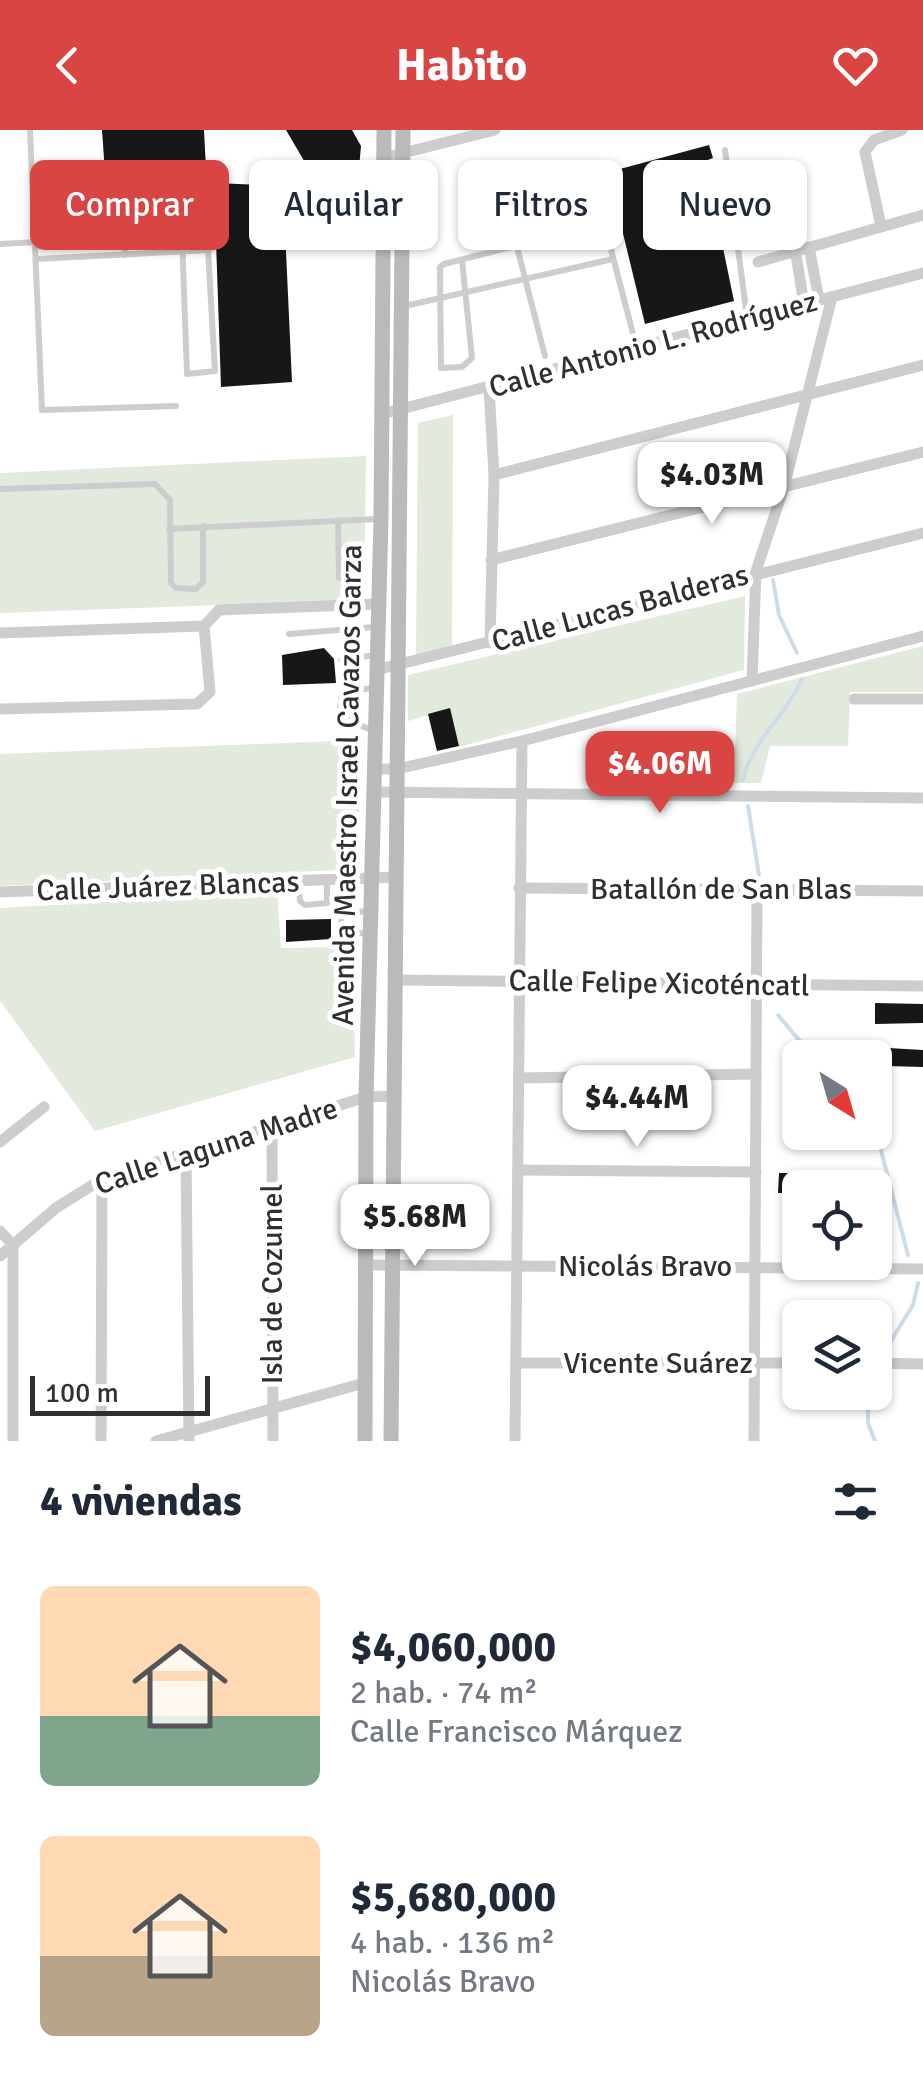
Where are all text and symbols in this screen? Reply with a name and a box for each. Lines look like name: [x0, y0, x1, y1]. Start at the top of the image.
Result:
icon: back: [40, 38, 95, 93]
text: Habito: [396, 38, 527, 93]
icon: heart: [828, 38, 883, 93]
chip: Comprar: [30, 160, 229, 250]
chip: Alquilar: [249, 160, 438, 250]
chip: Filtros: [458, 160, 623, 250]
chip: Nuevo: [643, 160, 807, 250]
street label: Calle Antonio L. Rodríguez: [485, 283, 821, 406]
pin: $4.03M: [631, 442, 793, 527]
text: $4.03M: [660, 455, 764, 494]
street label: Avenida Maestro Israel Cavazos Garza: [325, 544, 370, 1026]
street label: Calle Lucas Balderas: [488, 556, 752, 661]
pin: $4.06M: [579, 731, 741, 816]
text: $4.06M: [608, 744, 712, 783]
street label: Calle Juárez Blancas: [36, 863, 300, 910]
street label: Batallón de San Blas: [590, 871, 852, 908]
street label: Calle Felipe Xicoténcatl: [508, 962, 810, 1005]
north arrow: [782, 1040, 892, 1150]
map controls: [782, 1040, 892, 1410]
pin: $4.44M: [556, 1065, 718, 1150]
text: $4.44M: [585, 1078, 689, 1117]
street label: Calle Laguna Madre: [90, 1090, 342, 1203]
button: locate: [782, 1170, 892, 1280]
street label: Isla de Cozumel: [254, 1184, 291, 1384]
pin: $5.68M: [334, 1184, 496, 1269]
text: $5.68M: [363, 1197, 467, 1236]
street label: Nicolás Bravo: [558, 1248, 732, 1285]
button: layers: [782, 1300, 892, 1410]
street label: Vicente Suárez: [563, 1345, 753, 1382]
scale bar: [30, 1371, 210, 1416]
text: 100 m: [45, 1376, 119, 1410]
icon: filters: [828, 1474, 883, 1529]
text: 4 viviendas: [40, 1476, 242, 1527]
text: $4,060,000: [350, 1622, 556, 1673]
icon: home: [120, 1626, 240, 1746]
text: 2 hab. · 74 m²: [350, 1673, 538, 1712]
text: Calle Francisco Márquez: [350, 1712, 683, 1751]
text: $5,680,000: [350, 1872, 556, 1923]
icon: home: [120, 1876, 240, 1996]
text: 4 hab. · 136 m²: [350, 1923, 555, 1962]
text: Nicolás Bravo: [350, 1962, 536, 2001]

